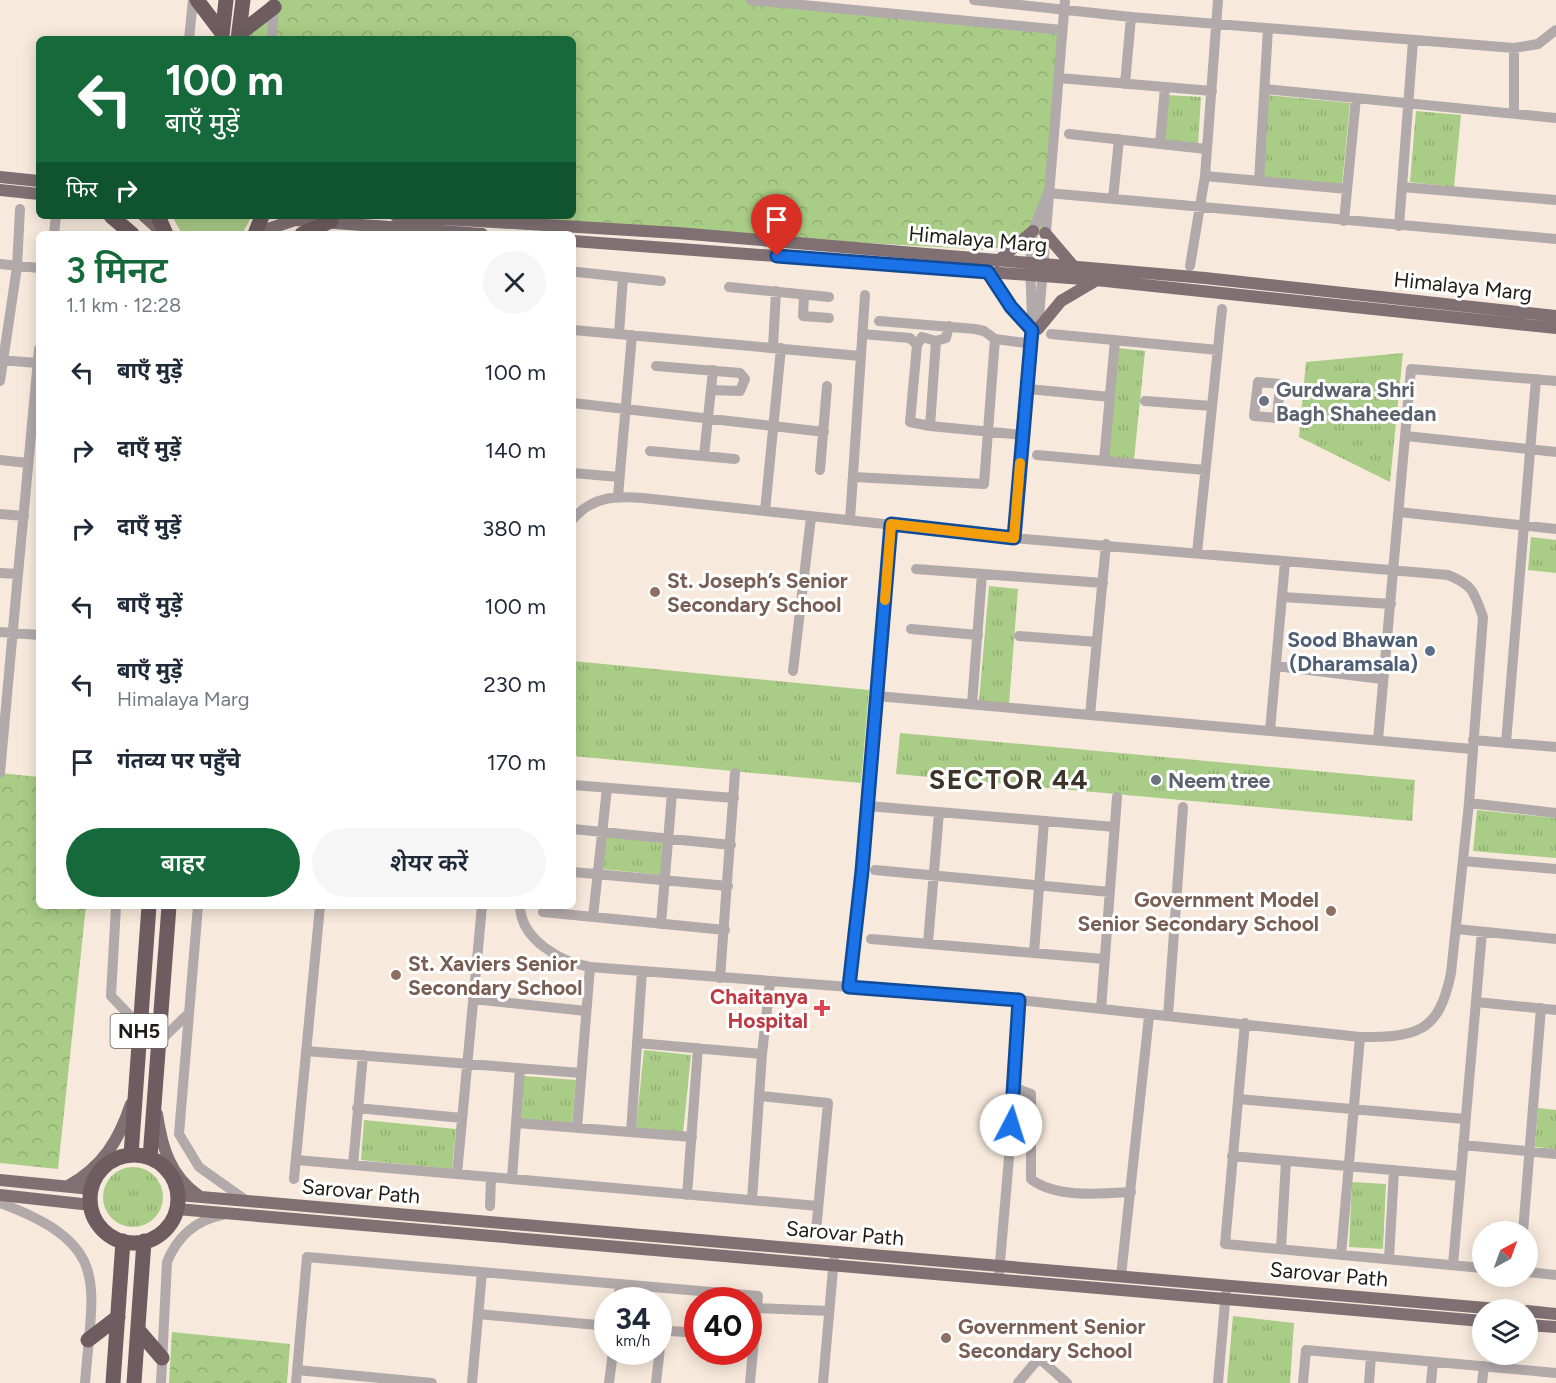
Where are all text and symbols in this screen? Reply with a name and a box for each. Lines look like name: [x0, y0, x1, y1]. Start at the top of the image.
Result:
text: 100 m: [165, 55, 284, 106]
icon: left: [66, 60, 144, 138]
text: बाएँ मुड़ें: [165, 106, 240, 139]
icon: right: [110, 174, 143, 207]
text: फिर: [66, 176, 98, 203]
pin: [751, 194, 802, 256]
icon: arrive: [760, 203, 793, 236]
street label: Himalaya Marg: [908, 220, 1048, 258]
text: 3 मिनट: [66, 249, 168, 292]
button: close: [483, 251, 546, 314]
street label: Himalaya Marg: [1393, 266, 1533, 306]
text: 1.1 km · 12:28: [66, 293, 181, 317]
icon: left: [66, 356, 99, 389]
text: बाएँ मुड़ें: [117, 357, 183, 384]
text: 100 m: [485, 359, 546, 386]
place label: Gurdwara Shri Bagh Shaheedan: [1276, 377, 1436, 426]
marker: Gurdwara Shri Bagh Shaheedan: [1257, 394, 1271, 408]
icon: right: [66, 434, 99, 467]
text: दाएँ मुड़ें: [117, 435, 181, 462]
text: 140 m: [485, 437, 546, 464]
icon: right: [66, 512, 99, 545]
text: दाएँ मुड़ें: [117, 513, 181, 540]
text: 380 m: [482, 515, 546, 542]
place label: St. Joseph’s Senior Secondary School: [667, 568, 848, 617]
marker: St. Joseph’s Senior Secondary School: [648, 585, 662, 599]
icon: left: [66, 590, 99, 623]
text: बाएँ मुड़ें: [117, 591, 183, 618]
text: 100 m: [485, 593, 546, 620]
place label: Sood Bhawan (Dharamsala): [1287, 627, 1418, 676]
marker: Sood Bhawan (Dharamsala): [1423, 644, 1437, 658]
text: बाएँ मुड़ें: [117, 657, 183, 684]
icon: left: [66, 668, 99, 701]
text: 230 m: [483, 671, 546, 698]
text: Himalaya Marg: [117, 687, 249, 711]
icon: arrive: [66, 746, 99, 779]
text: गंतव्य पर पहुँचे: [117, 747, 241, 774]
text: 170 m: [487, 749, 546, 776]
district label: SECTOR 44: [929, 763, 1089, 796]
place label: Neem tree: [1168, 768, 1271, 793]
marker: Neem tree: [1149, 773, 1163, 787]
button: बाहर: [66, 828, 300, 897]
button: शेयर करें: [312, 828, 546, 897]
place label: Government Model Senior Secondary School: [1078, 887, 1319, 936]
marker: Government Model Senior Secondary School: [1324, 904, 1338, 918]
place label: St. Xaviers Senior Secondary School: [408, 951, 582, 1000]
marker: St. Xaviers Senior Secondary School: [389, 968, 403, 982]
place label: Chaitanya Hospital: [710, 984, 808, 1033]
marker: Chaitanya Hospital: [813, 999, 831, 1017]
road number: NH5: [110, 1014, 168, 1048]
position arrow: [979, 1093, 1043, 1157]
street label: Sarovar Path: [301, 1173, 421, 1209]
street label: Sarovar Path: [785, 1215, 905, 1251]
north arrow: [1472, 1221, 1538, 1287]
map controls: [1472, 1221, 1538, 1365]
street label: Sarovar Path: [1269, 1256, 1389, 1292]
speed limit sign: 40: [684, 1287, 762, 1365]
button: layers: [1472, 1299, 1538, 1365]
text: 34: [615, 1300, 651, 1337]
place label: Government Senior Secondary School: [958, 1314, 1146, 1363]
marker: Government Senior Secondary School: [939, 1331, 953, 1345]
text: km/h: [616, 1332, 650, 1350]

